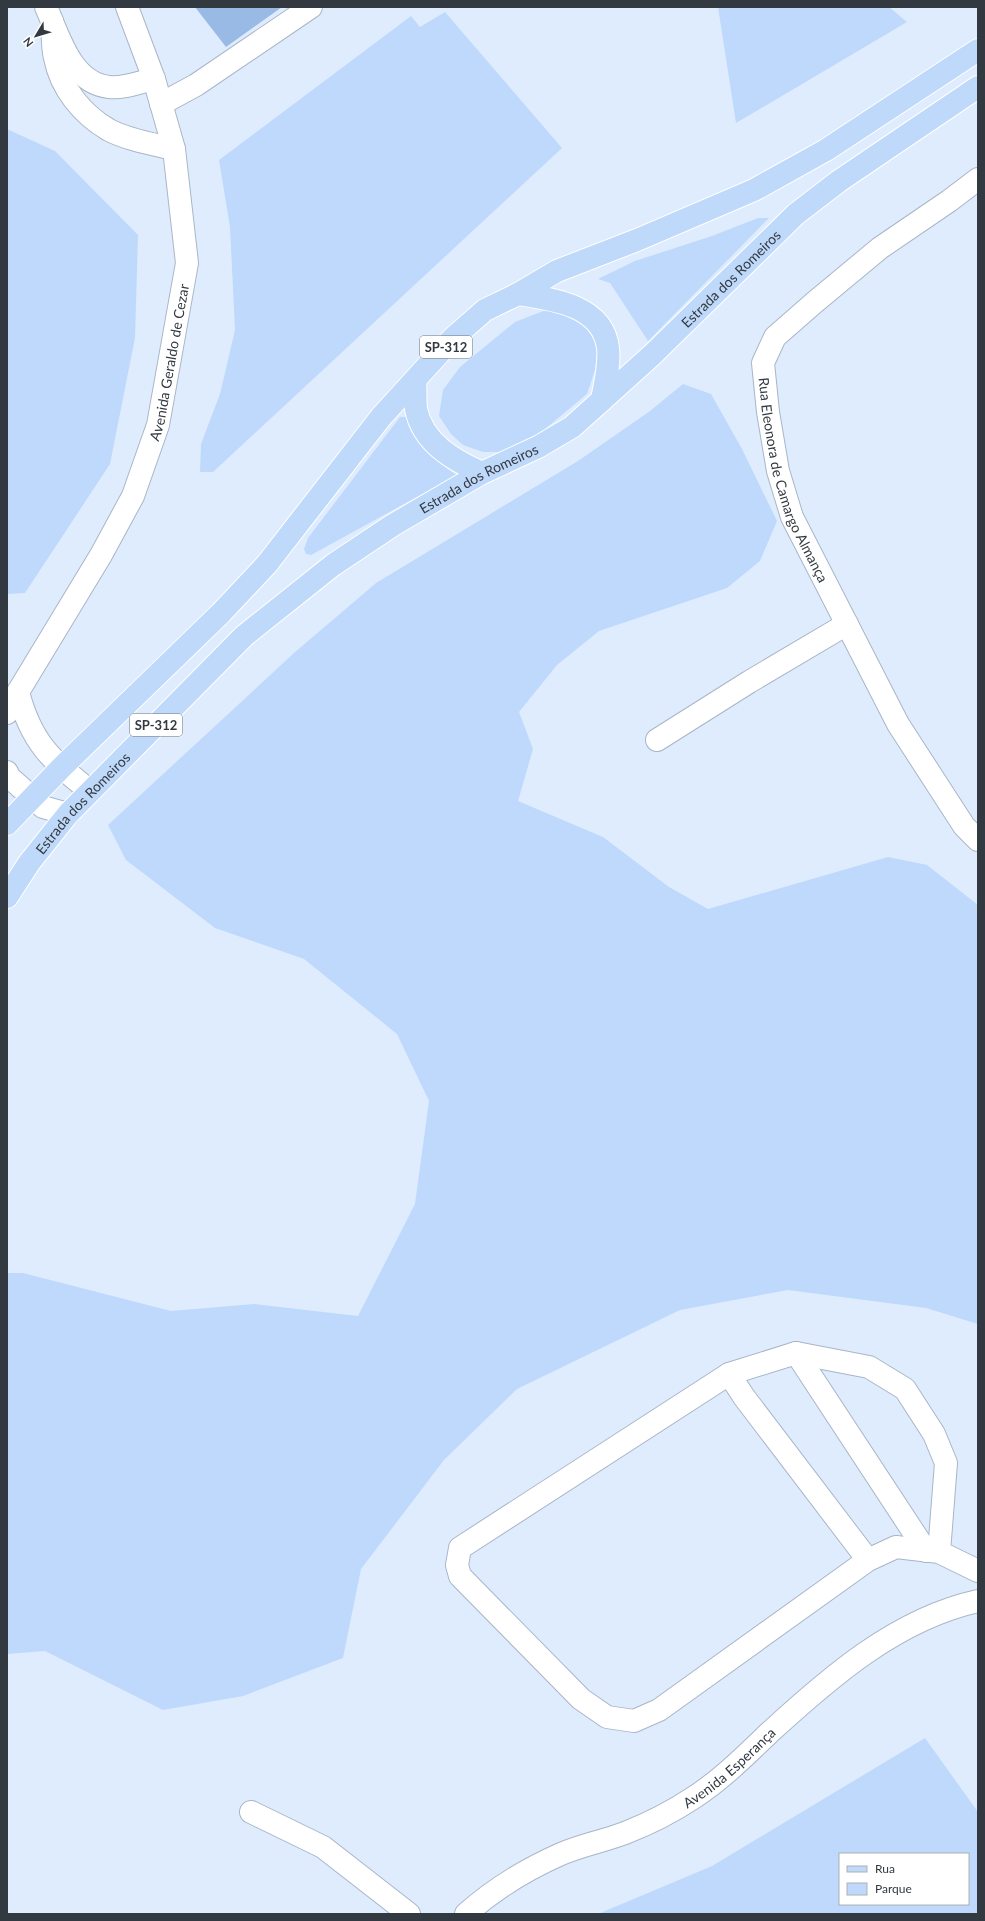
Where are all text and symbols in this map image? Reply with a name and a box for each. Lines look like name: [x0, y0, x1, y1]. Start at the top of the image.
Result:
north arrow: [16, 16, 56, 56]
text: N: [20, 35, 35, 50]
street label: Estrada dos Romeiros: [677, 226, 784, 331]
street label: Avenida Geraldo de Cezar: [145, 283, 192, 443]
road number: SP-312: [420, 336, 472, 358]
street label: Rua Eleonora de Camargo Almança: [756, 377, 832, 585]
street label: Estrada dos Romeiros: [416, 440, 541, 516]
road number: SP-312: [130, 714, 182, 736]
street label: Estrada dos Romeiros: [31, 748, 133, 857]
street label: Avenida Esperança: [680, 1723, 778, 1811]
legend: [839, 1853, 969, 1905]
text: Rua: [875, 1861, 895, 1876]
text: Parque: [875, 1881, 912, 1896]

